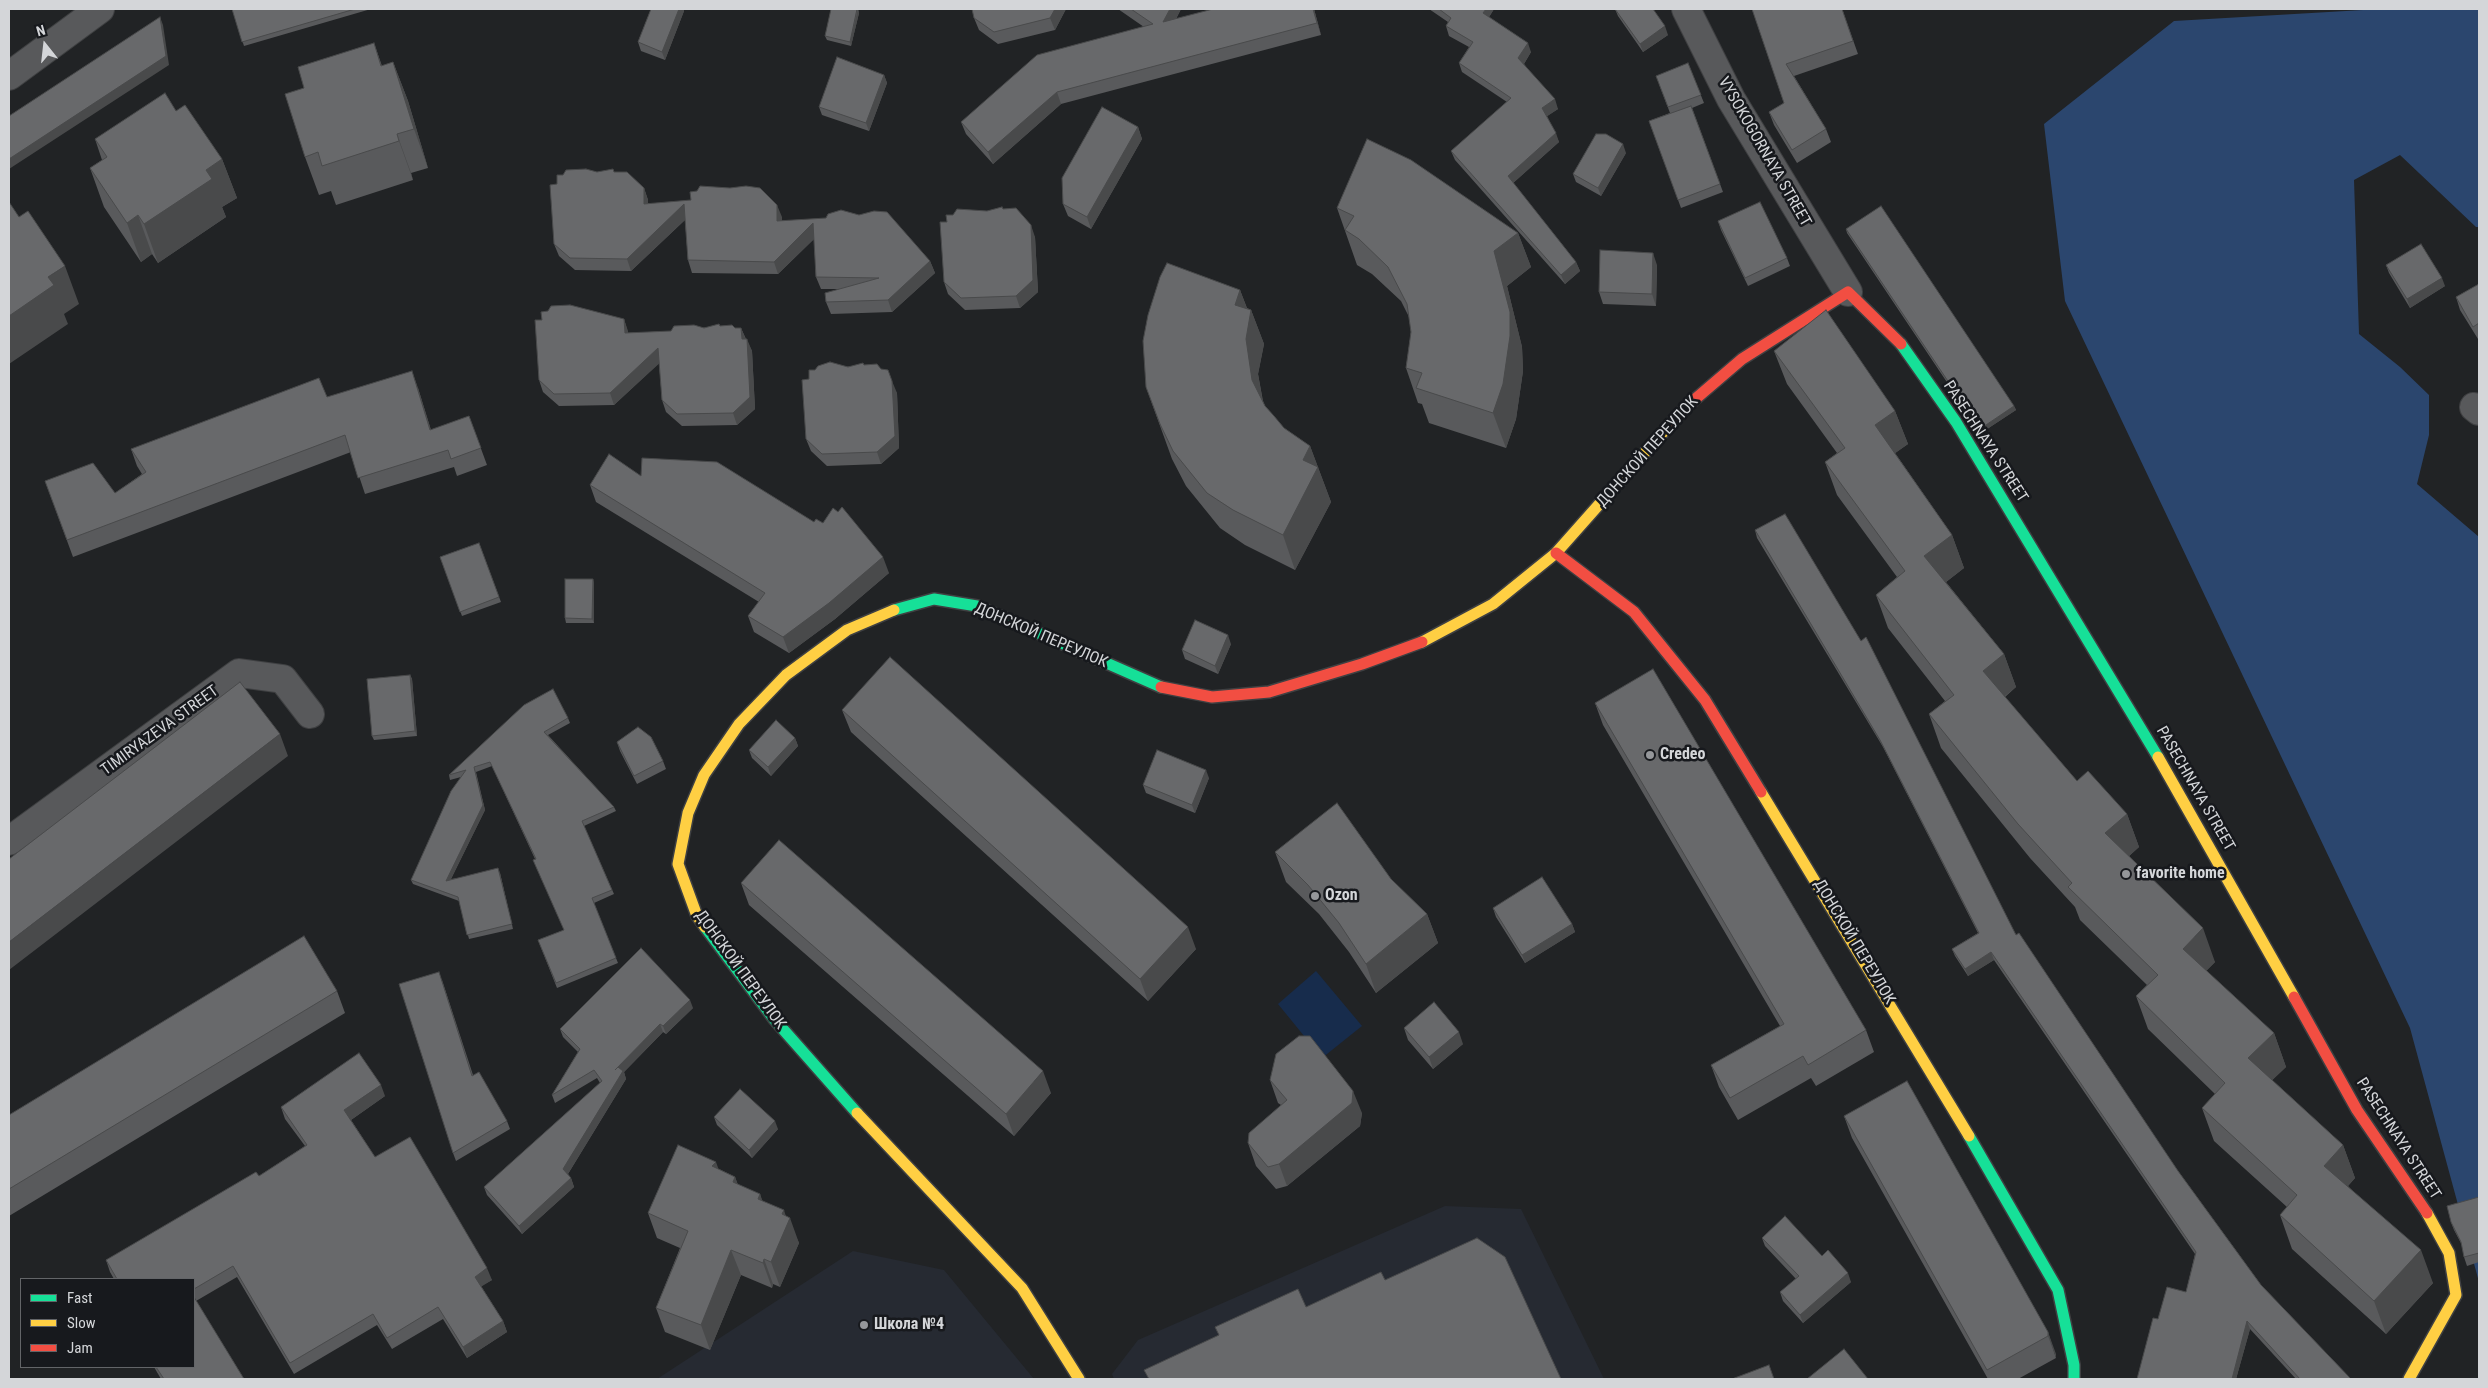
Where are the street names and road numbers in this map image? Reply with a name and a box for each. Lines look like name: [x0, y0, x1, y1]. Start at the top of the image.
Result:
street label: VYSOKOGORNAYA STREET: [1713, 74, 1815, 230]
street label: PASECHNAYA STREET: [1939, 378, 2031, 506]
street label: ДОНСКОЙ ПЕРЕУЛОК: [1593, 393, 1703, 511]
street label: ДОНСКОЙ ПЕРЕУЛОК: [972, 599, 1110, 673]
street label: TIMIRYAZEVA STREET: [98, 682, 222, 780]
street label: PASECHNAYA STREET: [2151, 723, 2239, 855]
street label: ДОНСКОЙ ПЕРЕУЛОК: [1809, 876, 1899, 1008]
street label: ДОНСКОЙ ПЕРЕУЛОК: [690, 907, 790, 1033]
street label: PASECHNAYA STREET: [2352, 1075, 2444, 1203]

